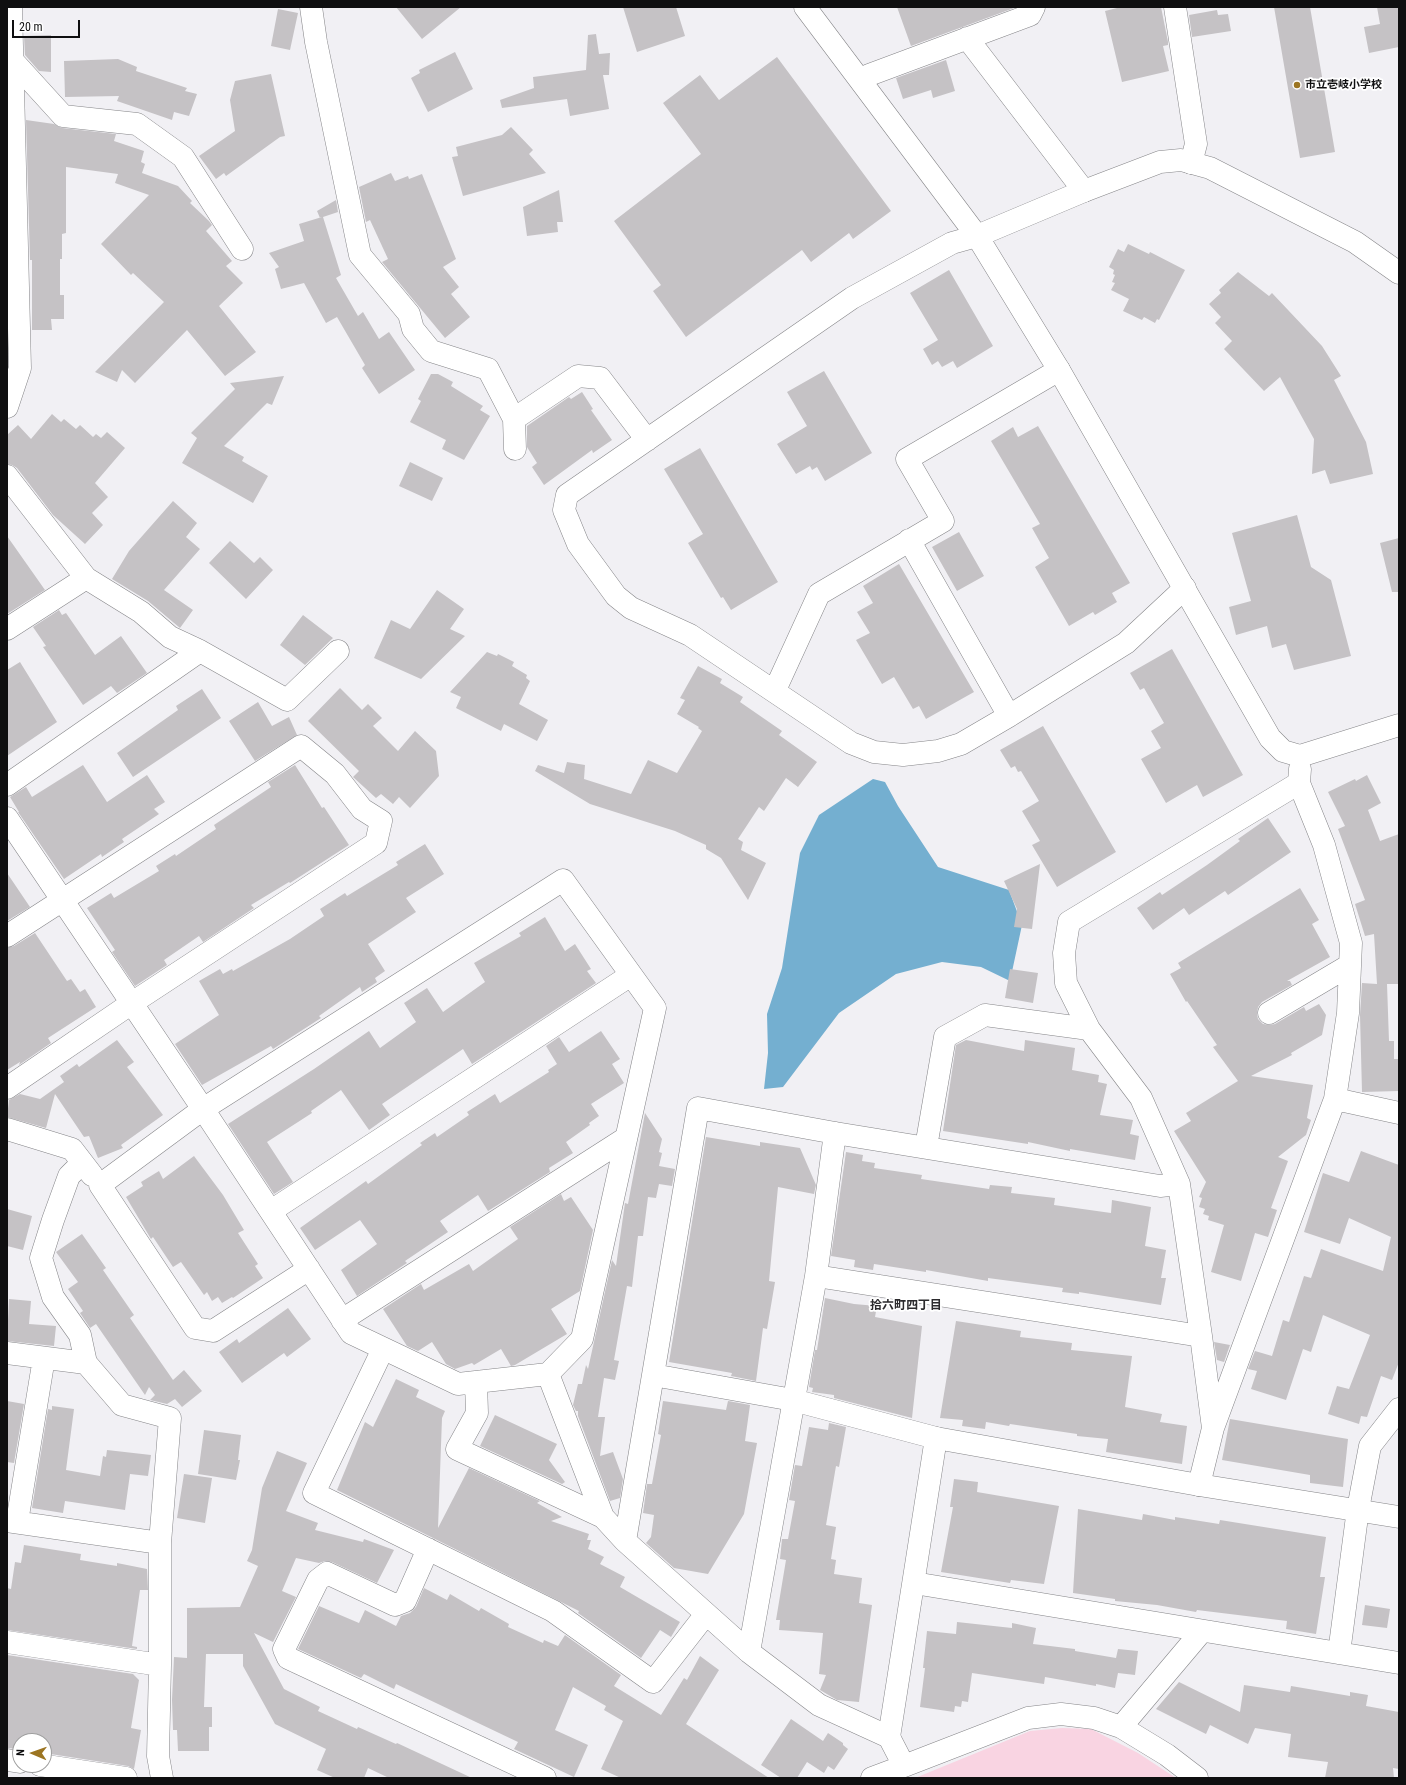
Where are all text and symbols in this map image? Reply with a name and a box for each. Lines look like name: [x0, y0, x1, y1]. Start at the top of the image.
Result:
scale bar: [14, 12, 82, 38]
text: 20 m: [19, 20, 43, 34]
place label: 市立壱岐小学校: [1305, 78, 1382, 92]
marker: 市立壱岐小学校: [1292, 80, 1302, 90]
district label: 拾六町四丁目: [870, 1299, 942, 1313]
north arrow: [12, 1733, 52, 1773]
text: N: [14, 1749, 27, 1756]

